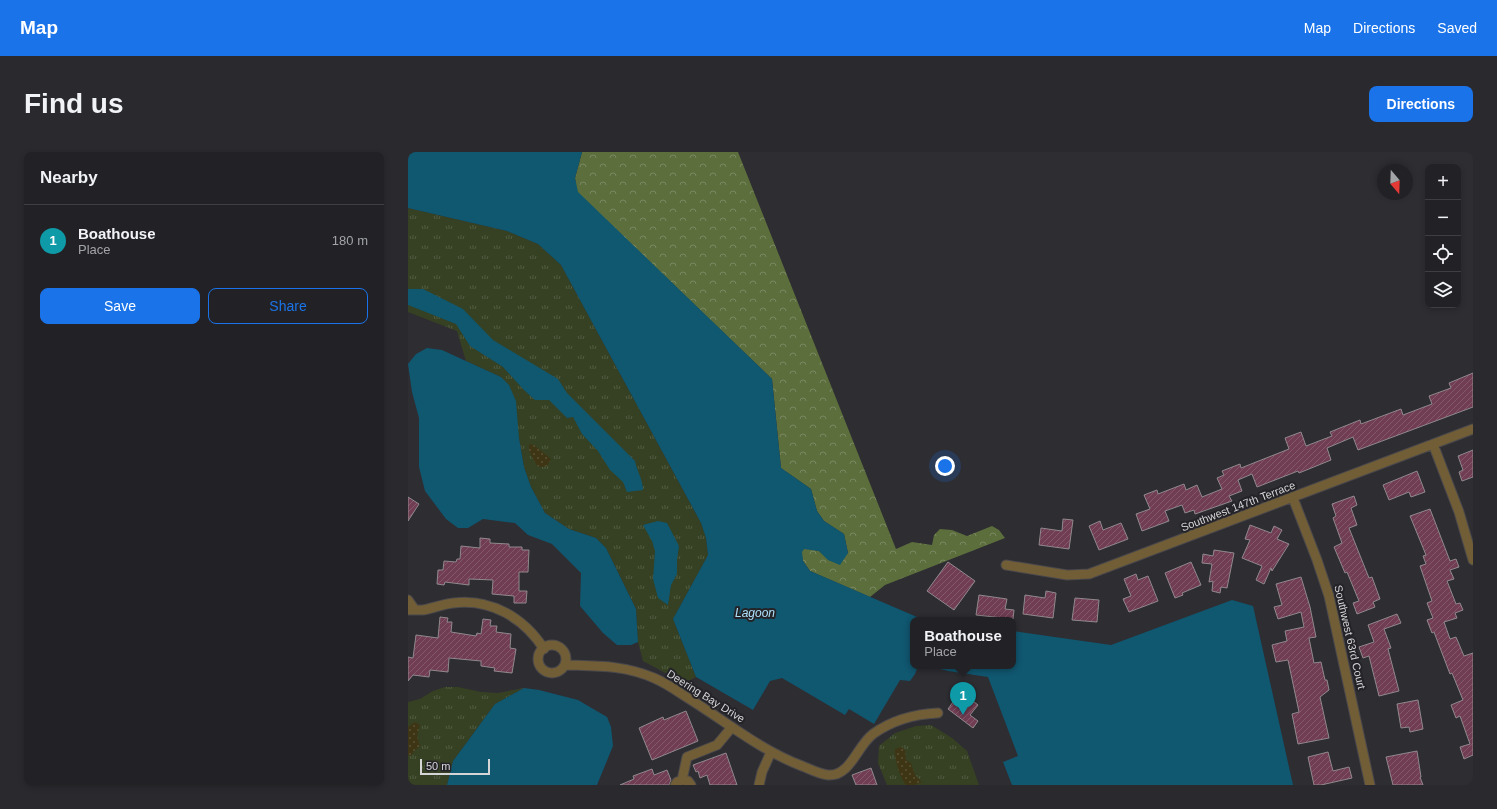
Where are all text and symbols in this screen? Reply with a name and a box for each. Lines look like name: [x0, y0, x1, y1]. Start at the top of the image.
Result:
text: Map: [20, 17, 58, 38]
text: Map: [1304, 20, 1331, 36]
text: Directions: [1353, 20, 1415, 36]
text: Saved: [1437, 20, 1477, 36]
button: Directions: [1369, 86, 1473, 122]
text: Find us: [24, 88, 124, 119]
north arrow: [1377, 164, 1413, 200]
map controls: [1425, 164, 1461, 308]
button: +: [1425, 164, 1461, 200]
text: Nearby: [40, 168, 98, 187]
button: −: [1425, 200, 1461, 236]
text: Boathouse: [78, 225, 156, 242]
text: 1: [49, 233, 57, 248]
text: 180 m: [332, 233, 368, 248]
button: locate: [1425, 236, 1461, 272]
text: Place: [78, 242, 111, 257]
button: layers: [1425, 272, 1461, 308]
button: Save: [40, 288, 200, 324]
button: Share: [208, 288, 368, 324]
your location: [935, 456, 955, 476]
street label: Southwest 147th Terrace: [1179, 479, 1297, 533]
street label: Southwest 63rd Court: [1332, 584, 1368, 690]
water label: Lagoon: [735, 606, 775, 620]
popup: [910, 617, 1016, 669]
text: Boathouse: [924, 627, 1002, 644]
text: Place: [924, 644, 957, 659]
street label: Deering Bay Drive: [665, 667, 747, 725]
pin: 1: [950, 682, 976, 715]
scale bar: [420, 757, 490, 776]
text: 50 m: [426, 760, 450, 772]

